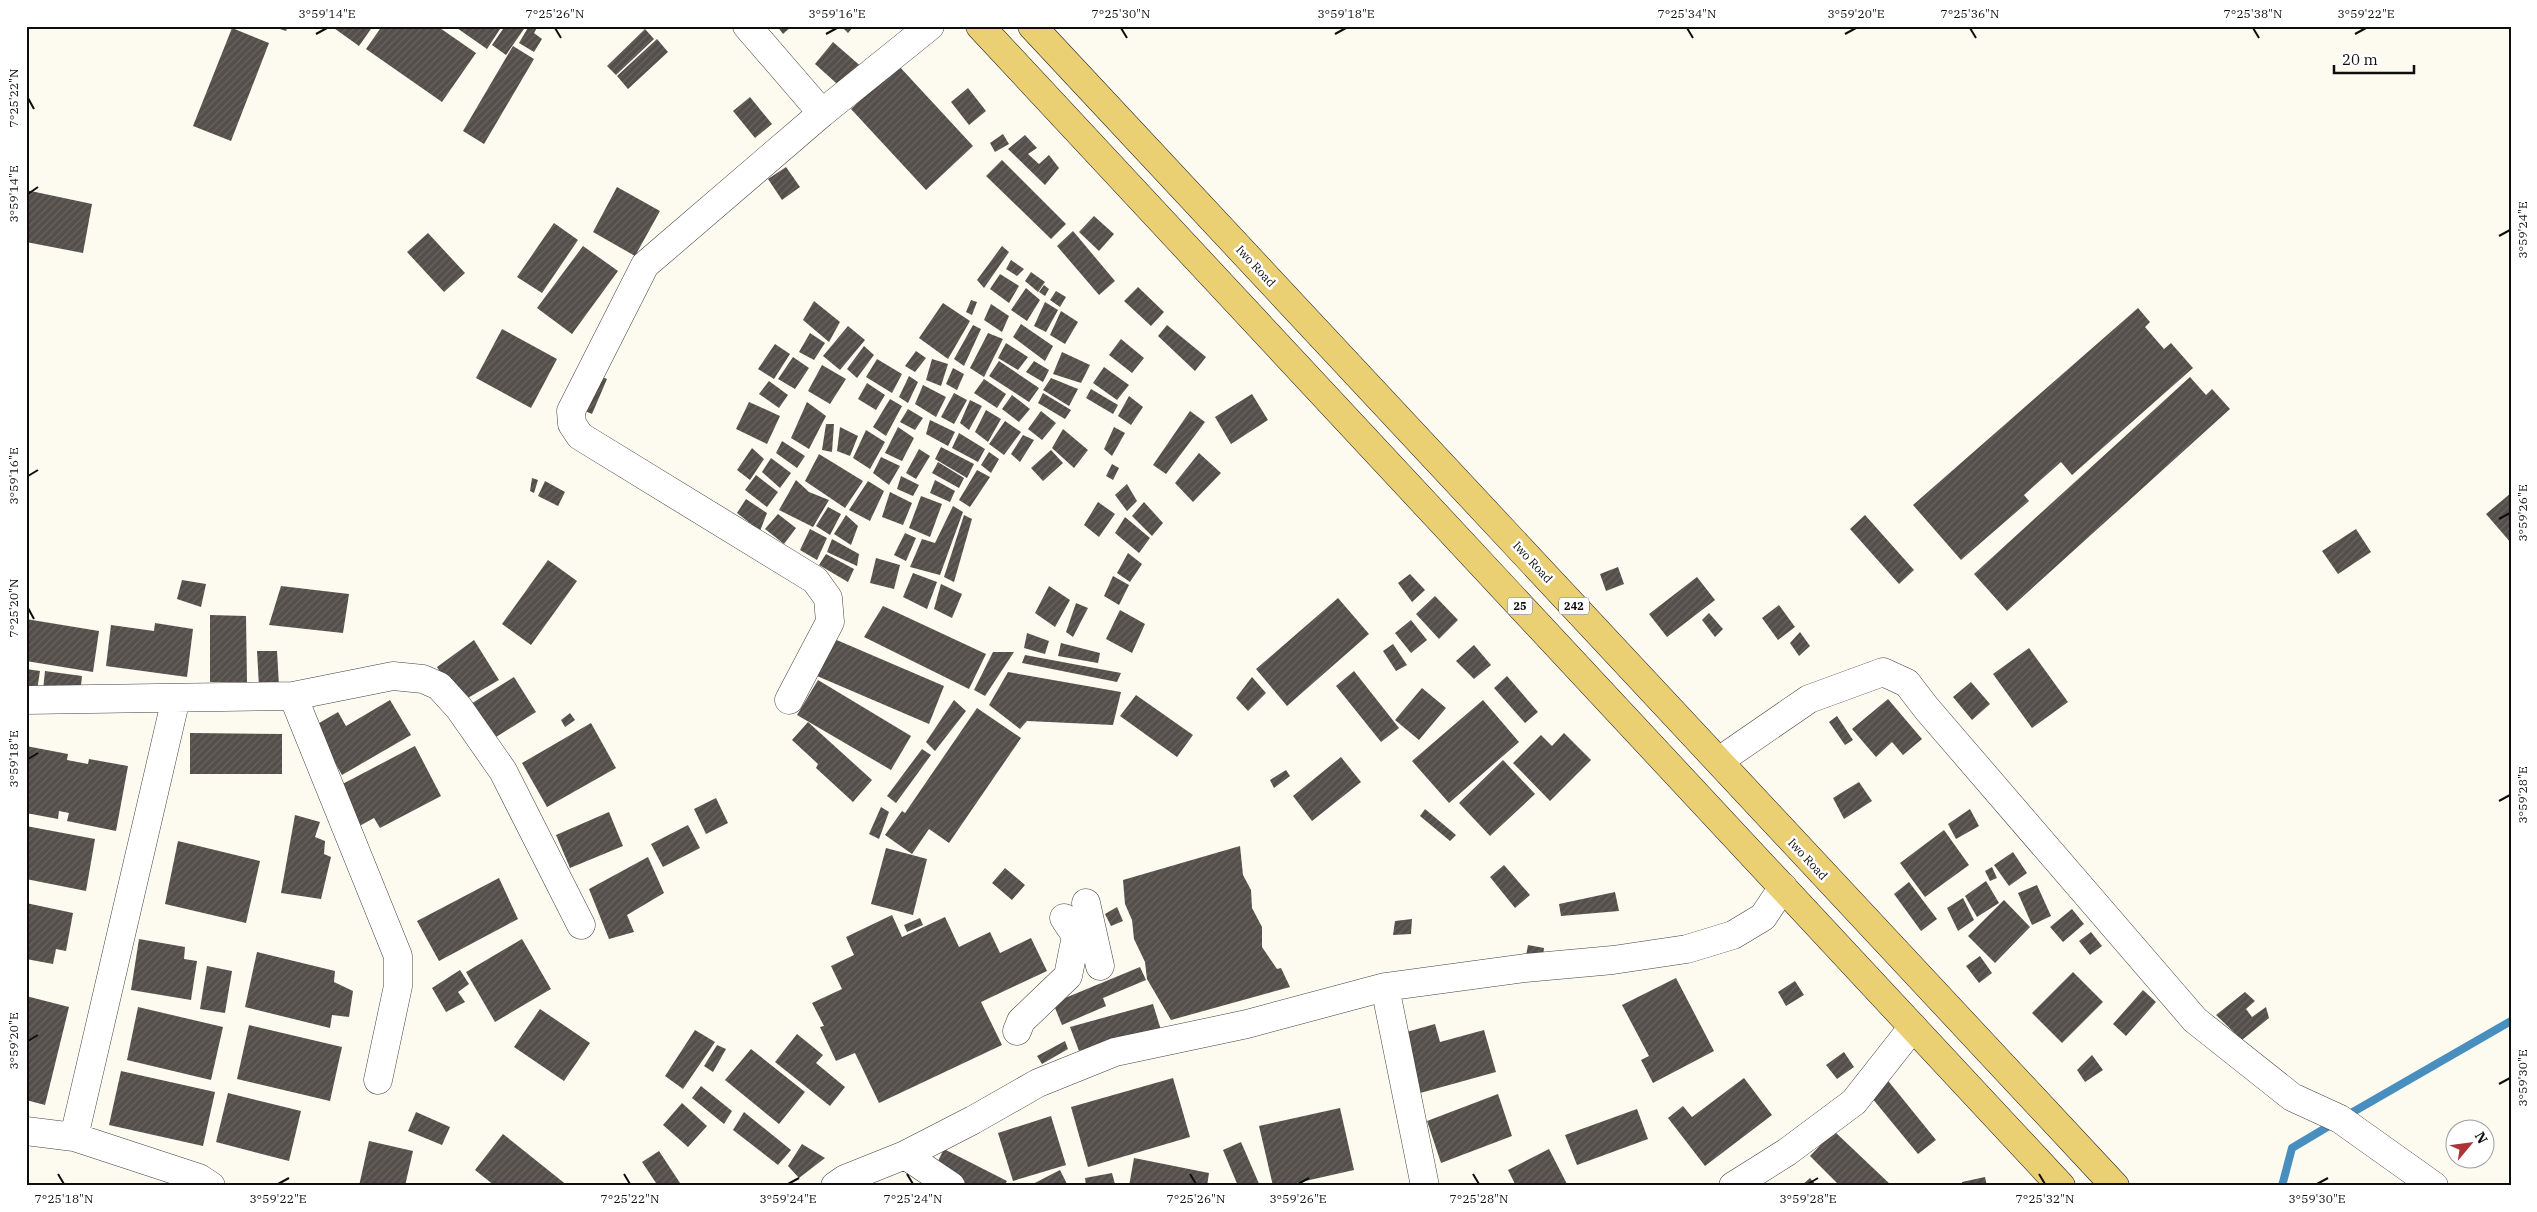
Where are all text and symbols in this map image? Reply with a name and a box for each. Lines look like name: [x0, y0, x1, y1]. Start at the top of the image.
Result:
text: 3°59'14"E: [298, 6, 356, 21]
text: 7°25'26"N: [526, 6, 584, 21]
text: 3°59'16"E: [808, 6, 866, 21]
text: 7°25'30"N: [1092, 6, 1150, 21]
text: 3°59'18"E: [1317, 6, 1375, 21]
text: 7°25'34"N: [1658, 6, 1716, 21]
text: 3°59'20"E: [1827, 6, 1885, 21]
text: 7°25'36"N: [1941, 6, 1999, 21]
text: 7°25'38"N: [2224, 6, 2282, 21]
text: 3°59'22"E: [2337, 6, 2395, 21]
scale bar: [2334, 42, 2414, 74]
text: 20 m: [2342, 50, 2378, 69]
text: 7°25'22"N: [6, 69, 21, 127]
text: 3°59'14"E: [6, 165, 21, 223]
text: 3°59'24"E: [2515, 201, 2530, 259]
street label: Iwo Road: [1233, 242, 1279, 290]
text: 3°59'16"E: [6, 447, 21, 505]
text: 3°59'26"E: [2515, 484, 2530, 542]
street label: Iwo Road: [1510, 538, 1556, 586]
text: 7°25'20"N: [6, 579, 21, 637]
road number: 25: [1508, 598, 1532, 614]
road number: 242: [1559, 598, 1589, 614]
text: 3°59'18"E: [6, 730, 21, 788]
text: 3°59'28"E: [2515, 766, 2530, 824]
street label: Iwo Road: [1785, 835, 1831, 883]
text: 3°59'20"E: [6, 1012, 21, 1070]
text: 3°59'30"E: [2515, 1049, 2530, 1107]
north arrow: [2444, 1120, 2494, 1170]
text: N: [2471, 1128, 2492, 1147]
text: 7°25'18"N: [35, 1191, 93, 1206]
text: 3°59'22"E: [249, 1191, 307, 1206]
text: 7°25'22"N: [601, 1191, 659, 1206]
text: 3°59'24"E: [759, 1191, 817, 1206]
text: 7°25'24"N: [884, 1191, 942, 1206]
text: 7°25'26"N: [1167, 1191, 1225, 1206]
text: 3°59'26"E: [1269, 1191, 1327, 1206]
text: 7°25'28"N: [1450, 1191, 1508, 1206]
text: 3°59'28"E: [1779, 1191, 1837, 1206]
text: 7°25'32"N: [2016, 1191, 2074, 1206]
text: 3°59'30"E: [2288, 1191, 2346, 1206]

